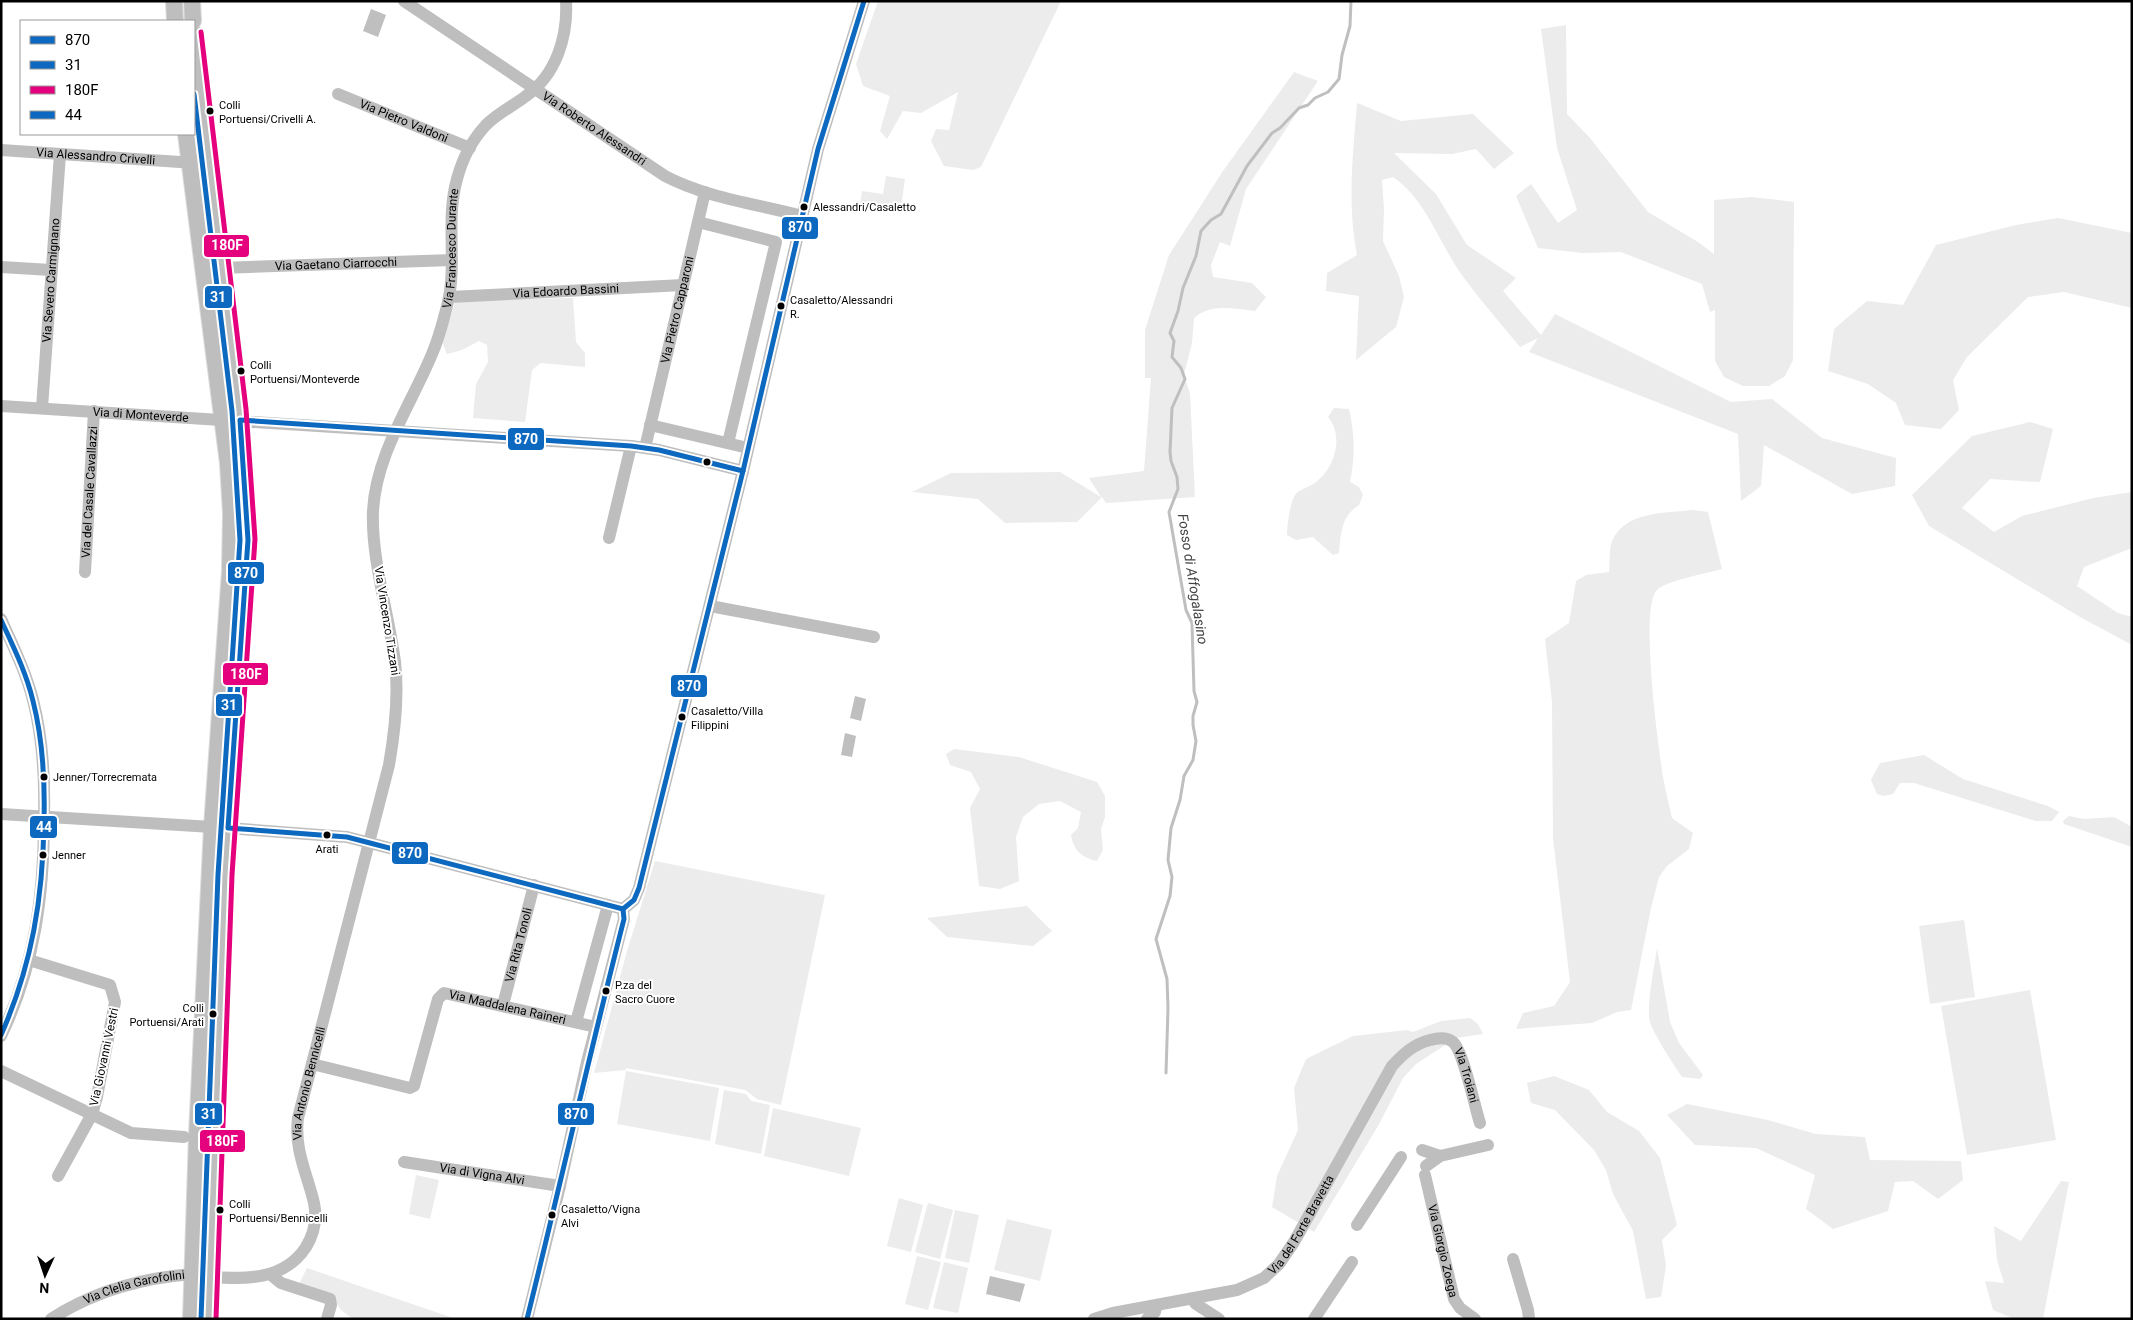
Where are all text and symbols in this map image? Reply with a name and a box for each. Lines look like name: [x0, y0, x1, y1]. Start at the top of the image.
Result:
legend: [20, 20, 195, 135]
text: 870: [65, 31, 90, 49]
text: 31: [65, 56, 82, 74]
text: 180F: [65, 81, 99, 99]
street label: Via Roberto Alessandri: [540, 89, 649, 168]
street label: Via Pietro Valdoni: [357, 96, 450, 145]
place label: Colli Portuensi/Crivelli A.: [219, 99, 316, 126]
text: 44: [65, 106, 82, 124]
marker: Colli Portuensi/Crivelli A.: [205, 106, 215, 116]
street label: Via Alessandro Crivelli: [36, 145, 156, 167]
street label: Via Francesco Durante: [440, 187, 462, 310]
place label: Alessandri/Casaletto: [813, 201, 916, 214]
marker: Alessandri/Casaletto: [799, 202, 809, 212]
line badge: 870: [781, 216, 819, 240]
street label: Via Severo Carmignano: [40, 217, 62, 343]
text: 870: [788, 219, 812, 235]
line badge: 180F: [203, 234, 250, 258]
text: 180F: [211, 237, 243, 253]
street label: Via Gaetano Ciarrocchi: [275, 255, 397, 273]
street label: Via Pietro Capparoni: [658, 255, 697, 365]
street label: Via Edoardo Bassini: [512, 281, 619, 301]
line badge: 31: [204, 285, 233, 309]
text: 31: [210, 289, 226, 305]
place label: Casaletto/Alessandri R.: [790, 294, 893, 321]
marker: Casaletto/Alessandri R.: [776, 301, 786, 311]
place label: Colli Portuensi/Monteverde: [250, 359, 360, 386]
marker: Colli Portuensi/Monteverde: [236, 366, 246, 376]
street label: Via di Monteverde: [92, 405, 189, 425]
street label: Via del Casale Cavallazzi: [79, 426, 100, 559]
line badge: 870: [507, 427, 545, 451]
text: 870: [514, 431, 538, 447]
unlabelled marker: [702, 457, 712, 467]
water label: Fosso di Affogalasino: [1175, 513, 1211, 646]
line badge: 870: [227, 561, 265, 585]
text: 870: [234, 565, 258, 581]
street label: Via Vincenzo Tizzani: [371, 566, 403, 677]
line badge: 180F: [222, 662, 269, 686]
text: 180F: [230, 666, 262, 682]
line badge: 870: [670, 674, 708, 698]
text: 870: [677, 678, 701, 694]
line badge: 31: [215, 693, 243, 717]
text: 31: [221, 697, 237, 713]
place label: Casaletto/Villa Filippini: [691, 705, 763, 732]
marker: Casaletto/Villa Filippini: [677, 712, 687, 722]
place label: Jenner/Torrecremata: [53, 771, 157, 784]
marker: Jenner/Torrecremata: [39, 772, 49, 782]
line badge: 44: [29, 815, 58, 839]
text: 44: [36, 819, 52, 835]
marker: Arati: [322, 830, 332, 840]
line badge: 870: [391, 841, 429, 865]
place label: Arati: [316, 843, 338, 856]
text: 870: [398, 845, 422, 861]
place label: Jenner: [52, 849, 86, 862]
marker: Jenner: [38, 850, 48, 860]
street label: Via Rita Tonoli: [502, 906, 535, 984]
place label: P.za del Sacro Cuore: [615, 979, 675, 1006]
marker: P.za del Sacro Cuore: [601, 986, 611, 996]
street label: Via Maddalena Raineri: [447, 987, 567, 1027]
place label: Colli Portuensi/Arati: [129, 1002, 204, 1029]
street label: Via Giovanni Vestri: [87, 1006, 121, 1107]
marker: Colli Portuensi/Arati: [208, 1009, 218, 1019]
street label: Via Antonio Bennicelli: [290, 1025, 328, 1141]
street label: Via Troiani: [1451, 1046, 1481, 1104]
line badge: 31: [194, 1102, 223, 1126]
line badge: 870: [557, 1102, 595, 1126]
text: 31: [201, 1106, 217, 1122]
text: 870: [564, 1106, 588, 1122]
line badge: 180F: [199, 1129, 246, 1153]
text: 180F: [206, 1133, 238, 1149]
street label: Via di Vigna Alvi: [439, 1161, 526, 1187]
street label: Via del Forte Bravetta: [1265, 1173, 1337, 1278]
place label: Colli Portuensi/Bennicelli: [229, 1198, 328, 1225]
place label: Casaletto/Vigna Alvi: [561, 1203, 640, 1230]
street label: Via Giorgio Zoega: [1425, 1203, 1460, 1299]
marker: Colli Portuensi/Bennicelli: [215, 1205, 225, 1215]
marker: Casaletto/Vigna Alvi: [547, 1210, 557, 1220]
north arrow: [20, 1250, 70, 1300]
street label: Via Clelia Garofolini: [81, 1268, 185, 1307]
text: N: [39, 1280, 50, 1296]

